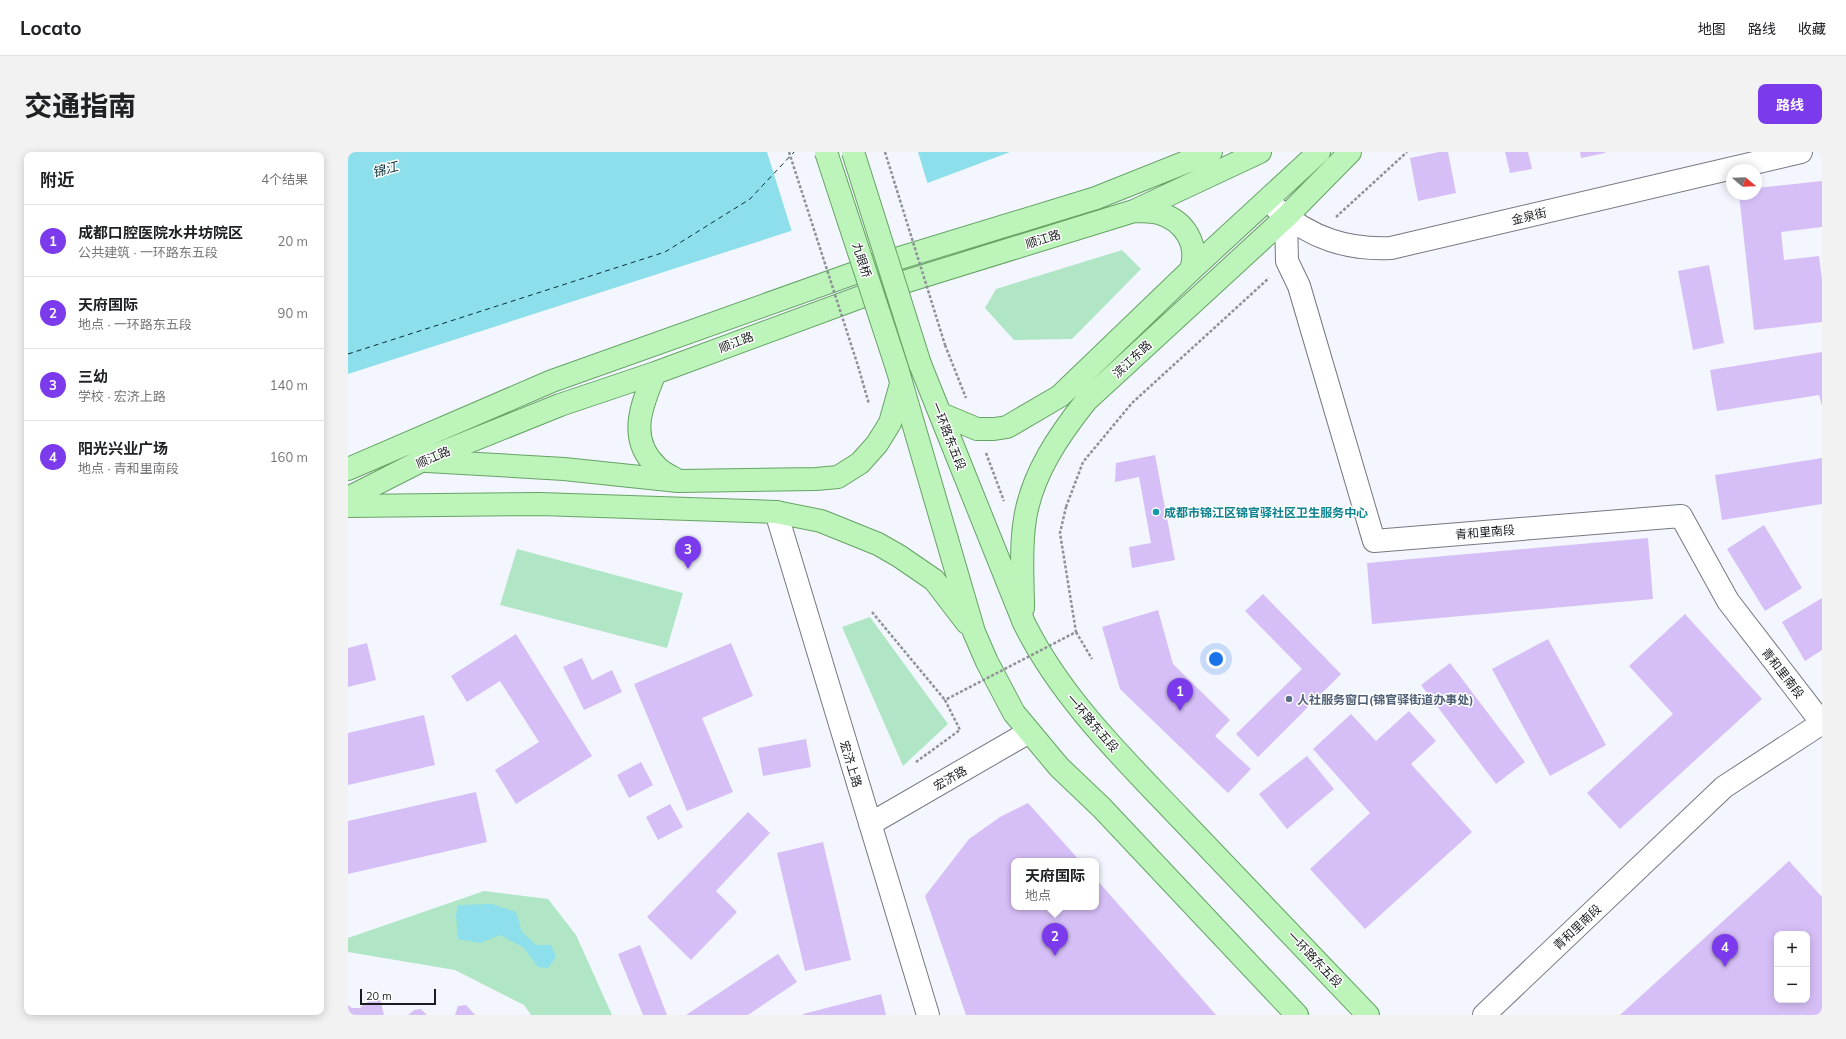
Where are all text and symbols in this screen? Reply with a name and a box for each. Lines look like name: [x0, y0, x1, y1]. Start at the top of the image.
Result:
text: Locato: [20, 16, 81, 40]
text: 地图: [1698, 20, 1726, 38]
text: 路线: [1748, 20, 1776, 38]
text: 收藏: [1798, 20, 1826, 38]
button: 路线: [1758, 84, 1822, 124]
text: 交通指南: [24, 88, 136, 123]
water label: 锦江: [370, 157, 402, 180]
north arrow: [1726, 164, 1762, 200]
text: 附近: [40, 169, 74, 190]
text: 4个结果: [261, 171, 308, 187]
street label: 金泉街: [1510, 205, 1548, 227]
text: 成都口腔医院水井坊院区: [78, 223, 243, 242]
street label: 顺江路: [1024, 227, 1062, 251]
text: 1: [49, 233, 57, 249]
text: 20 m: [278, 233, 308, 249]
street label: 九眼桥: [849, 241, 875, 279]
text: 公共建筑 · 一环路东五段: [78, 244, 218, 260]
text: 天府国际: [78, 295, 138, 314]
text: 2: [49, 305, 57, 321]
text: 90 m: [278, 305, 308, 321]
text: 地点 · 一环路东五段: [78, 316, 192, 332]
street label: 顺江路: [717, 329, 755, 355]
street label: 滨江东路: [1109, 337, 1155, 381]
text: 三幼: [78, 367, 108, 386]
text: 3: [49, 377, 57, 393]
text: 140 m: [270, 377, 308, 393]
text: 学校 · 宏济上路: [78, 388, 166, 404]
street label: 一环路东五段: [929, 400, 969, 472]
text: 阳光兴业广场: [78, 439, 168, 458]
street label: 顺江路: [413, 443, 453, 471]
text: 4: [49, 449, 57, 465]
text: 160 m: [270, 449, 308, 465]
text: 地点 · 青和里南段: [78, 460, 179, 476]
place label: 成都市锦江区锦官驿社区卫生服务中心: [1164, 505, 1368, 520]
marker: 成都市锦江区锦官驿社区卫生服务中心: [1151, 507, 1161, 517]
street label: 青和里南段: [1454, 522, 1516, 542]
pin: 3: [675, 536, 701, 569]
street label: 青和里南段: [1759, 645, 1807, 701]
your location: [1206, 649, 1226, 669]
pin: 1: [1167, 678, 1193, 711]
street label: 一环路东五段: [1064, 691, 1122, 755]
place label: 人社服务窗口(锦官驿街道办事处): [1297, 692, 1474, 707]
marker: 人社服务窗口(锦官驿街道办事处): [1284, 694, 1294, 704]
street label: 宏济上路: [837, 739, 865, 789]
street label: 宏济路: [931, 763, 969, 793]
popup: [1011, 858, 1099, 910]
text: 天府国际: [1025, 866, 1085, 885]
text: 地点: [1025, 887, 1051, 903]
street label: 青和里南段: [1550, 901, 1604, 953]
pin: 2: [1042, 923, 1068, 956]
street label: 一环路东五段: [1285, 928, 1345, 990]
map controls: [1774, 931, 1810, 1003]
button: +: [1774, 931, 1810, 967]
pin: 4: [1712, 934, 1738, 967]
button: −: [1774, 967, 1810, 1003]
scale bar: [360, 987, 436, 1006]
text: 20 m: [366, 989, 392, 1003]

